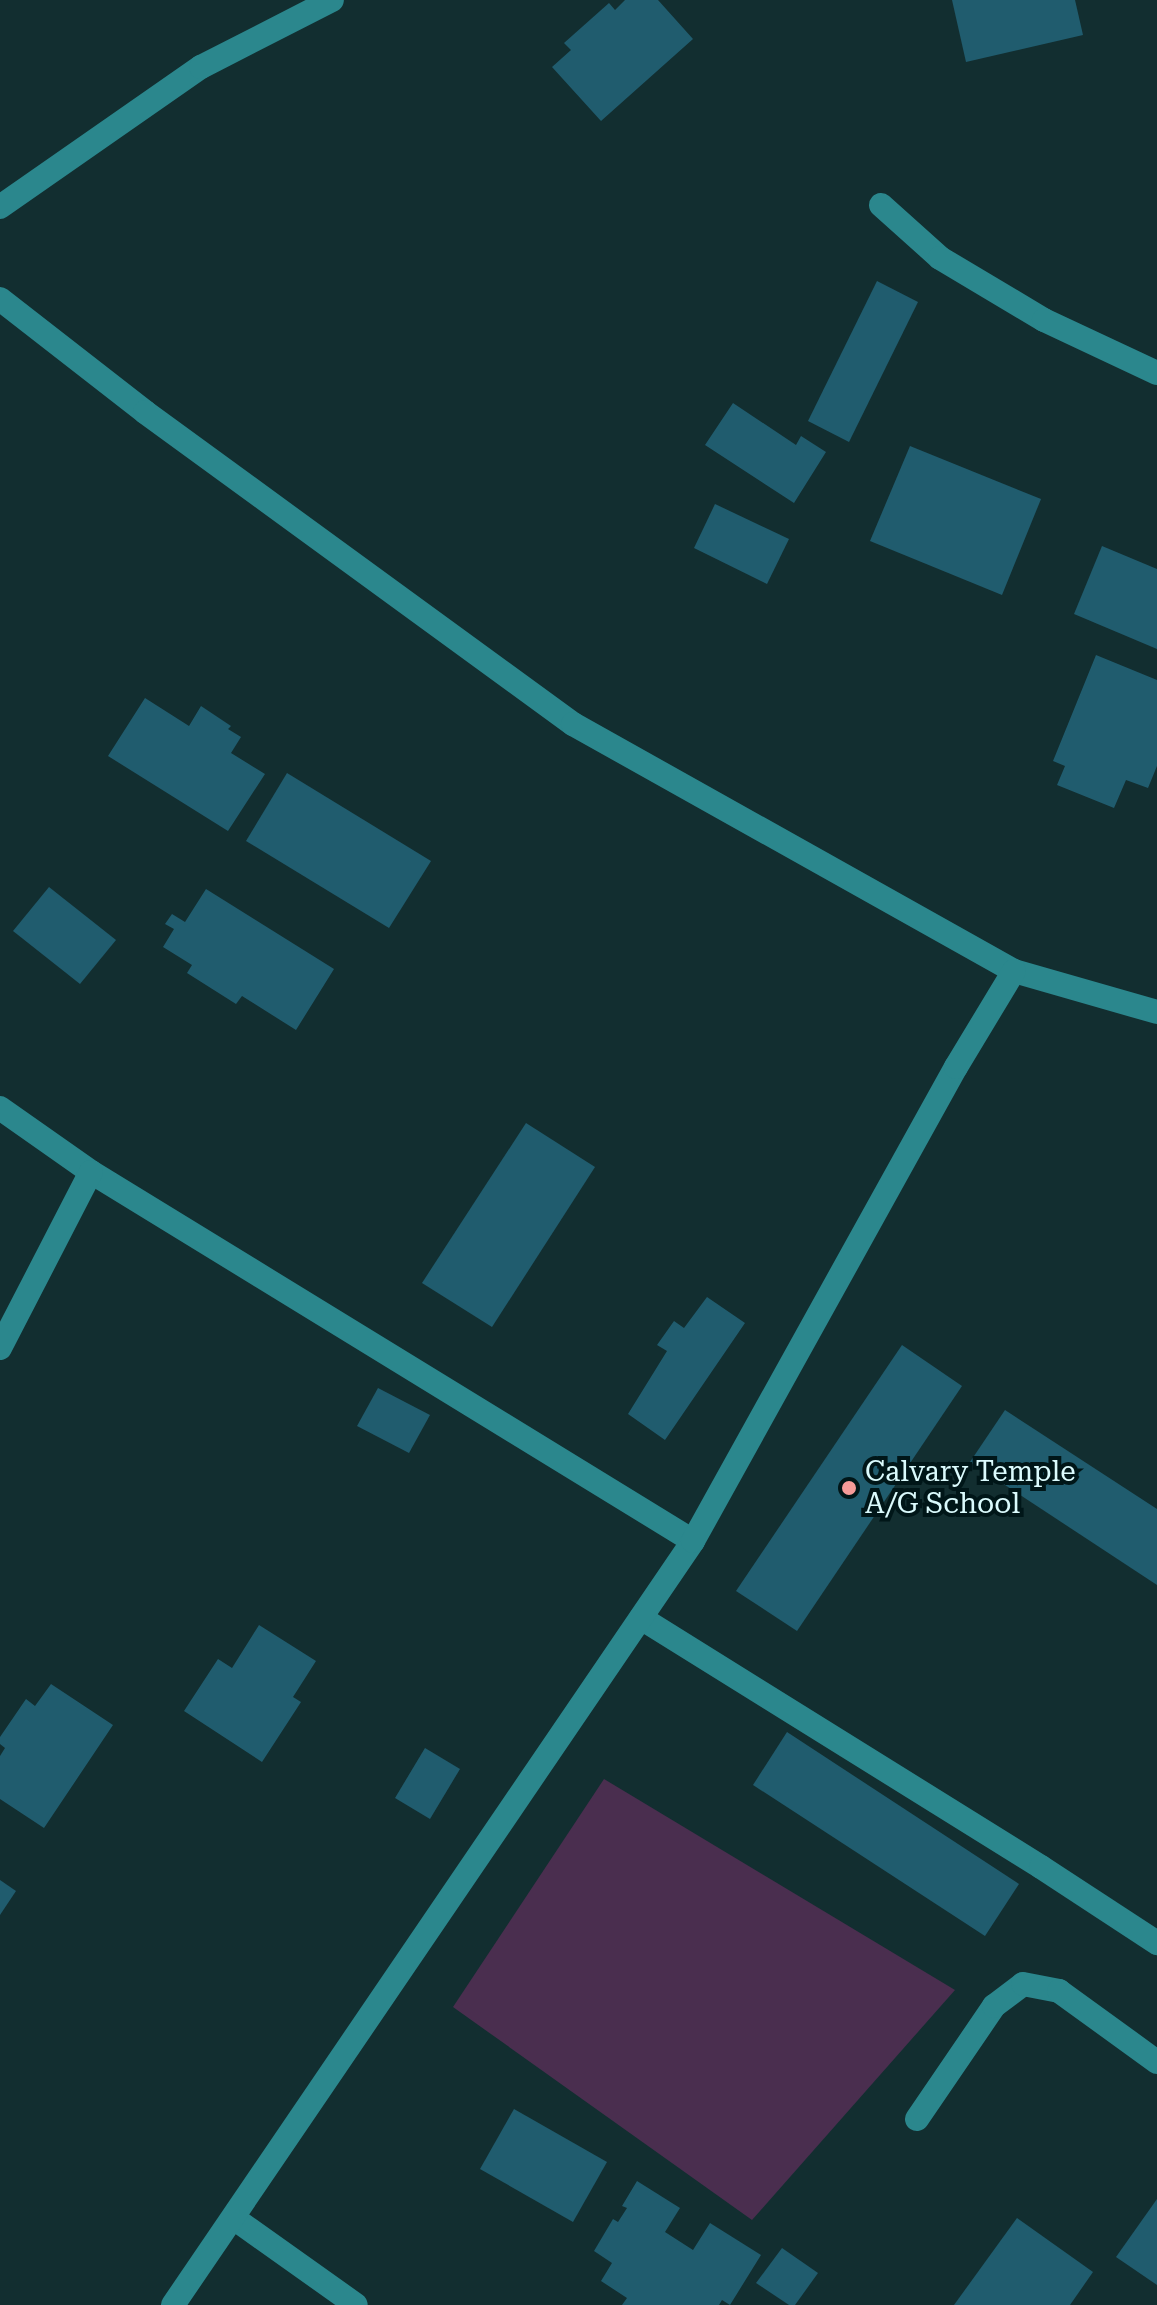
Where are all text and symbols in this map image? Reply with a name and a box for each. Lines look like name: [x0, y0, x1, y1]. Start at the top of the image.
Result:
place label: Calvary Temple A/G School: [865, 1455, 1076, 1521]
marker: Calvary Temple A/G School: [840, 1479, 858, 1497]

